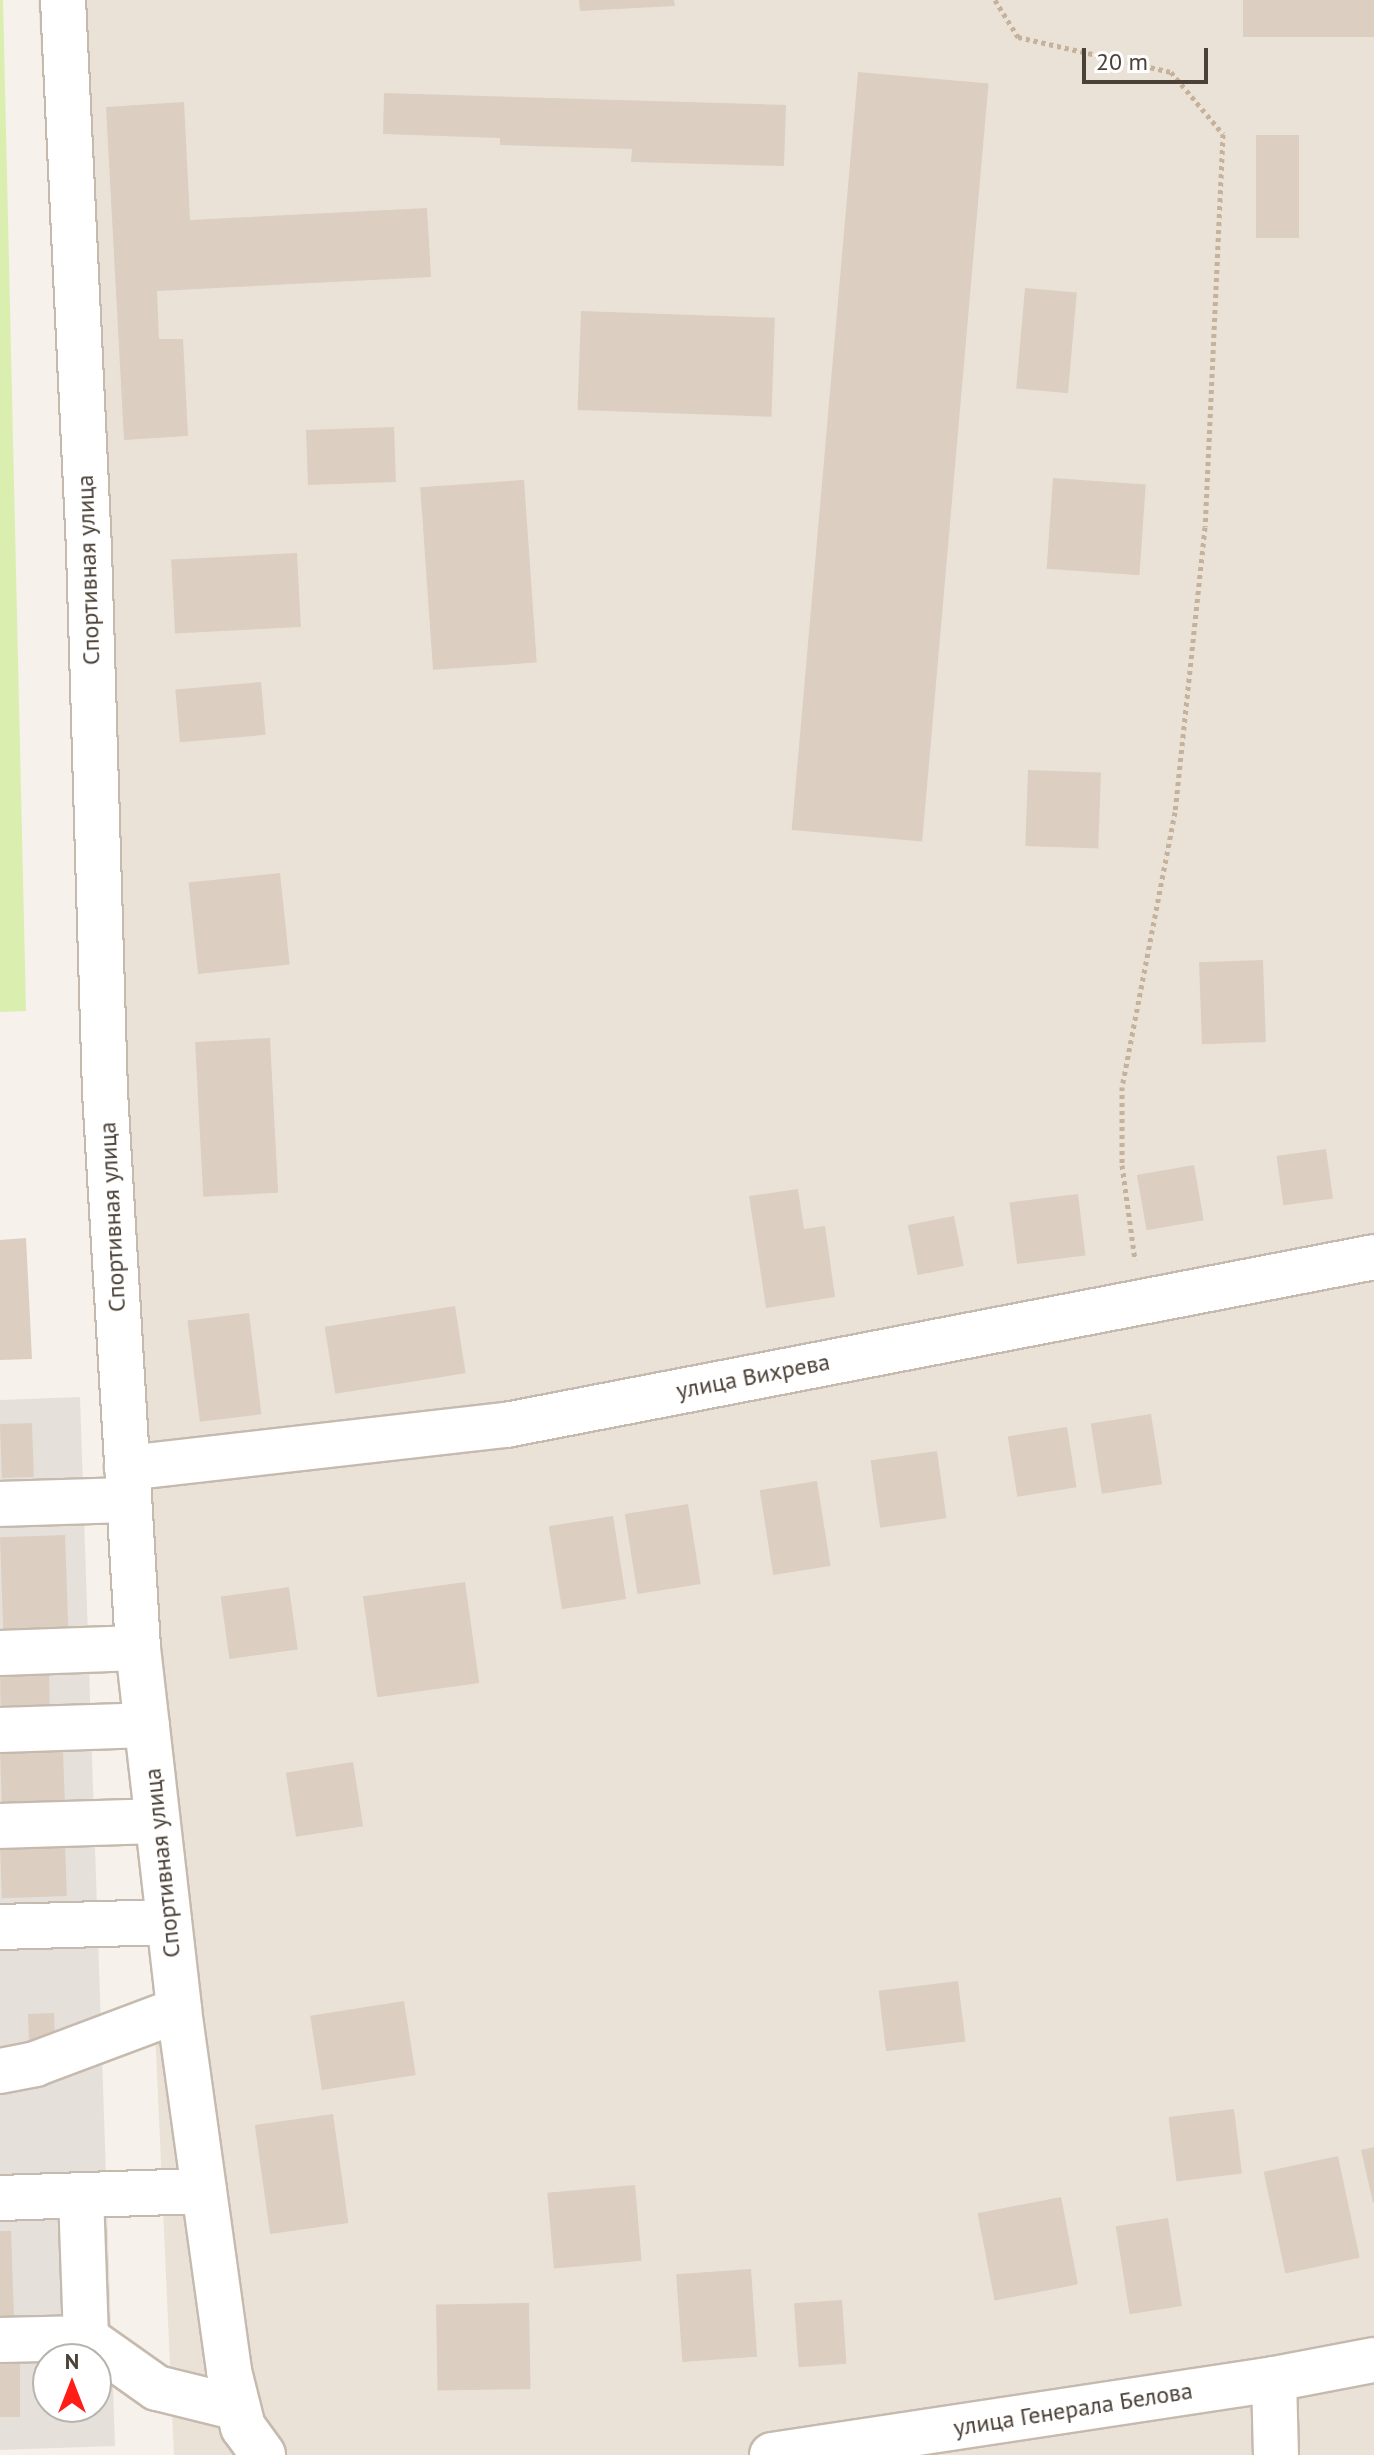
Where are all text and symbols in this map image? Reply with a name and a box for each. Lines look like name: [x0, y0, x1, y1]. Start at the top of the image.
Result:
scale bar: [1086, 32, 1212, 82]
text: 20 m: [1096, 46, 1148, 77]
street label: Спортивная улица: [70, 474, 106, 666]
street label: Спортивная улица: [93, 1121, 131, 1313]
street label: улица Вихрева: [674, 1347, 832, 1405]
street label: Спортивная улица: [138, 1767, 186, 1959]
north arrow: [32, 2343, 112, 2423]
text: N: [65, 2347, 79, 2375]
street label: улица Генерала Белова: [951, 2376, 1195, 2442]

